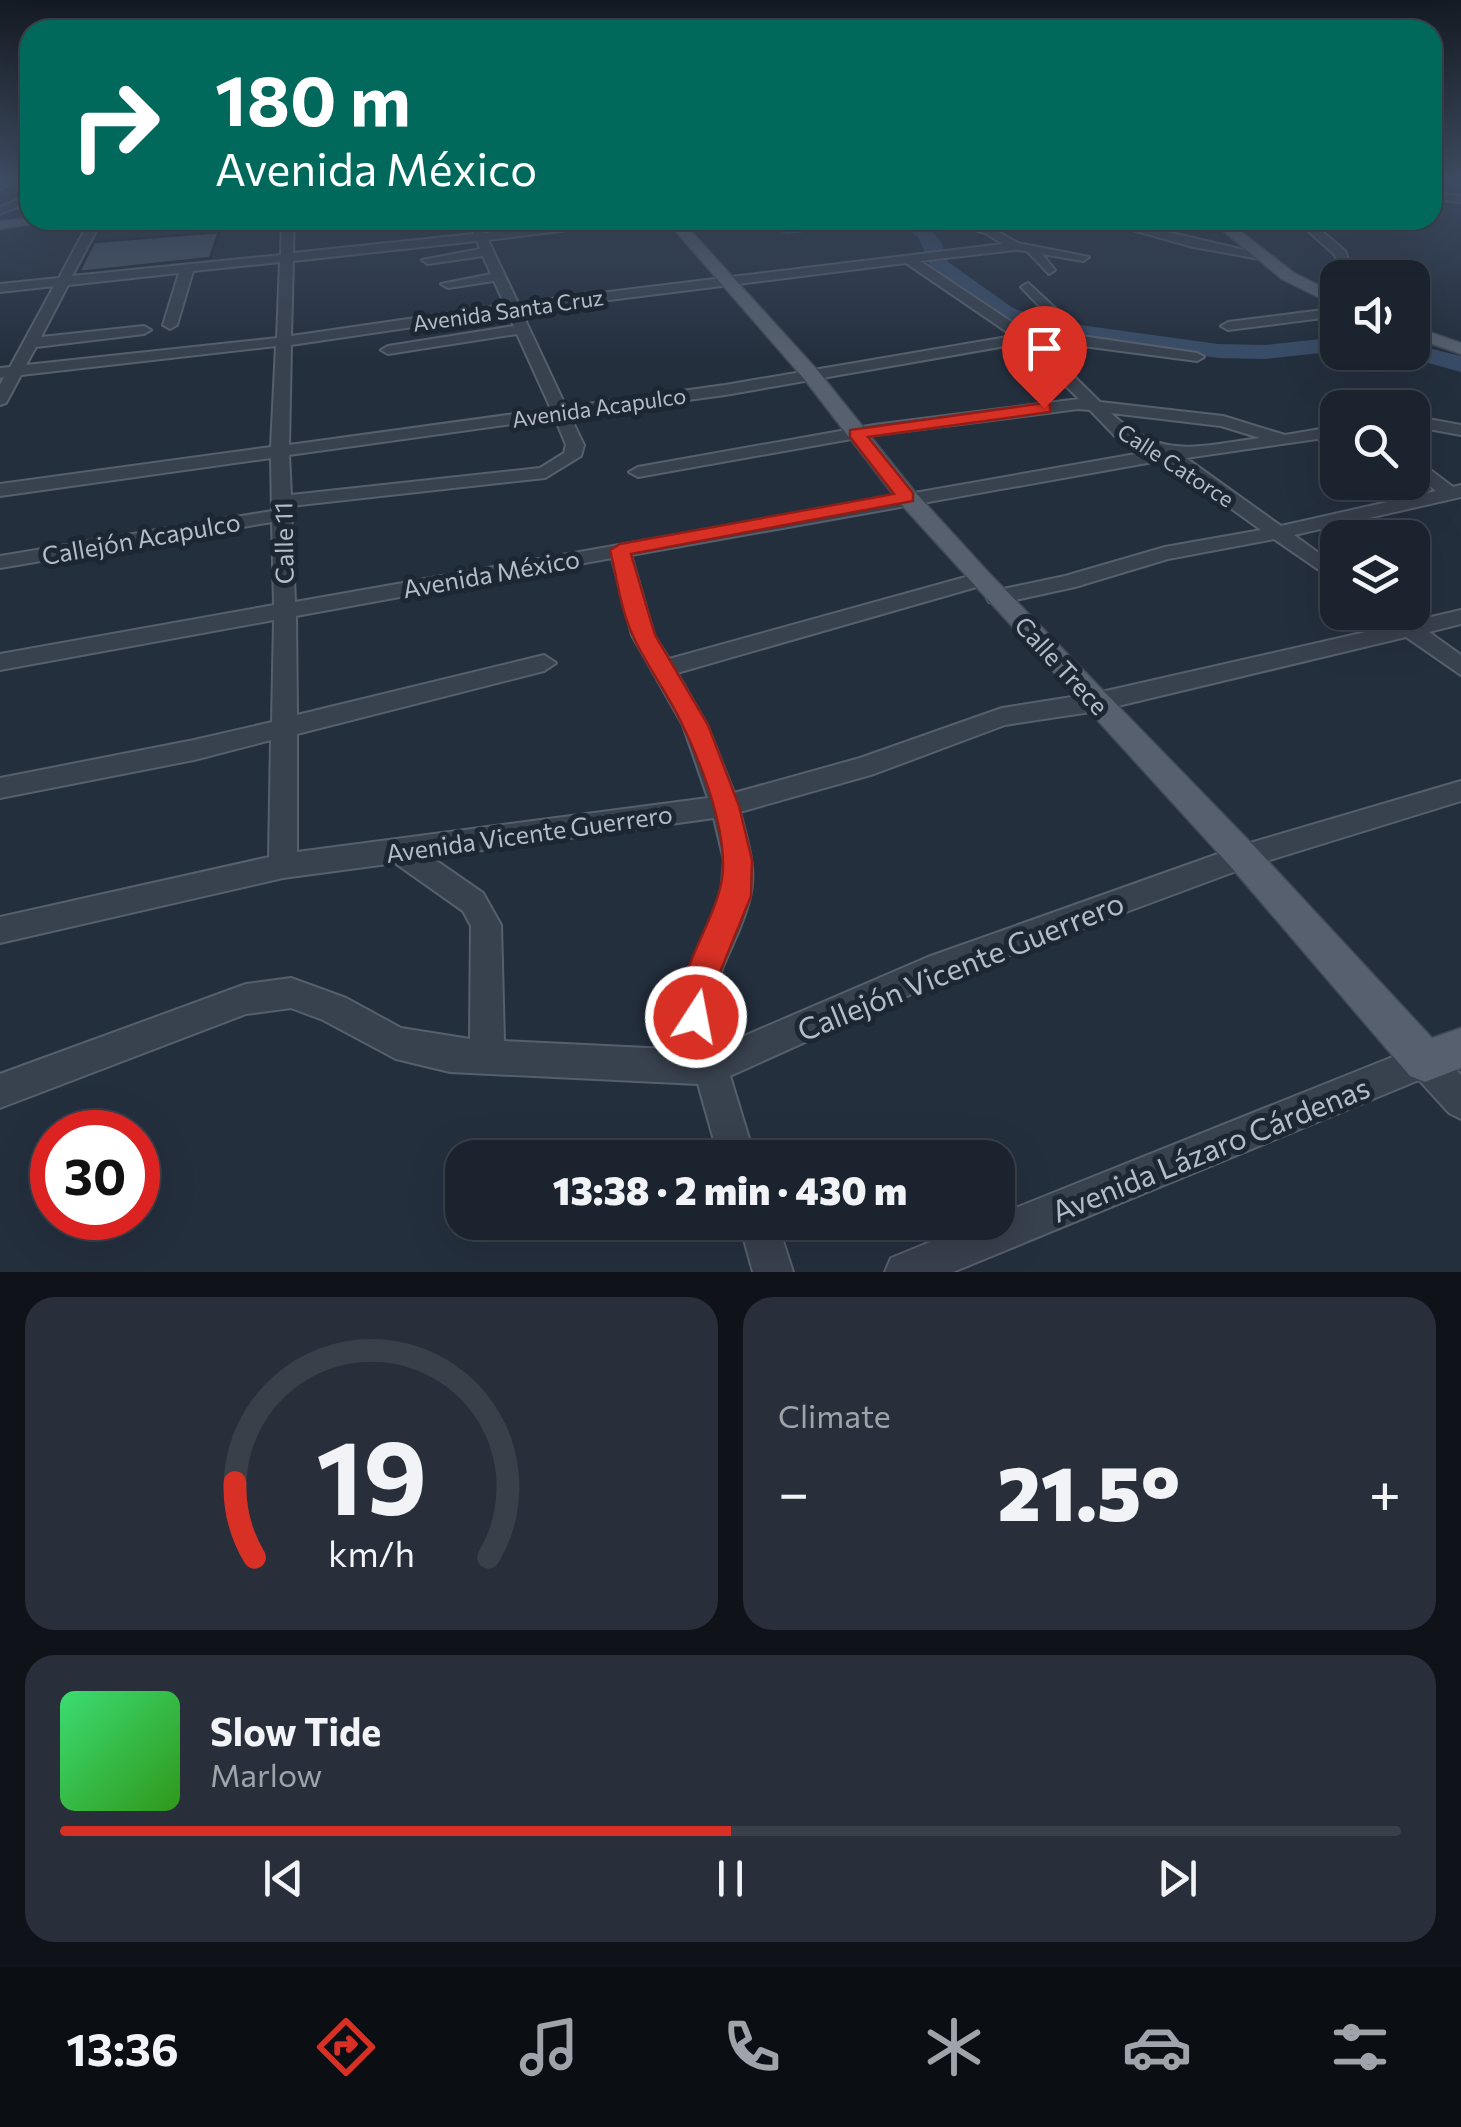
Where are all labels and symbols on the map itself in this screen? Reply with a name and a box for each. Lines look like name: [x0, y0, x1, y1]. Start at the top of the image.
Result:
street label: Avenida Santa Cruz: [411, 283, 605, 337]
pin: [1002, 306, 1087, 409]
street label: Avenida Acapulco: [510, 381, 688, 433]
street label: Calle Catorce: [1113, 417, 1239, 513]
street label: Calle 11: [267, 502, 299, 584]
street label: Callejón Acapulco: [39, 506, 243, 570]
street label: Avenida México: [400, 543, 582, 603]
street label: Calle Trece: [1009, 610, 1115, 720]
street label: Avenida Vicente Guerrero: [384, 798, 674, 868]
street label: Callejón Vicente Guerrero: [791, 883, 1129, 1047]
position arrow: [644, 965, 748, 1069]
street label: Avenida Lázaro Cárdenas: [1046, 1067, 1374, 1229]
speed limit sign: 30: [30, 1110, 160, 1240]

